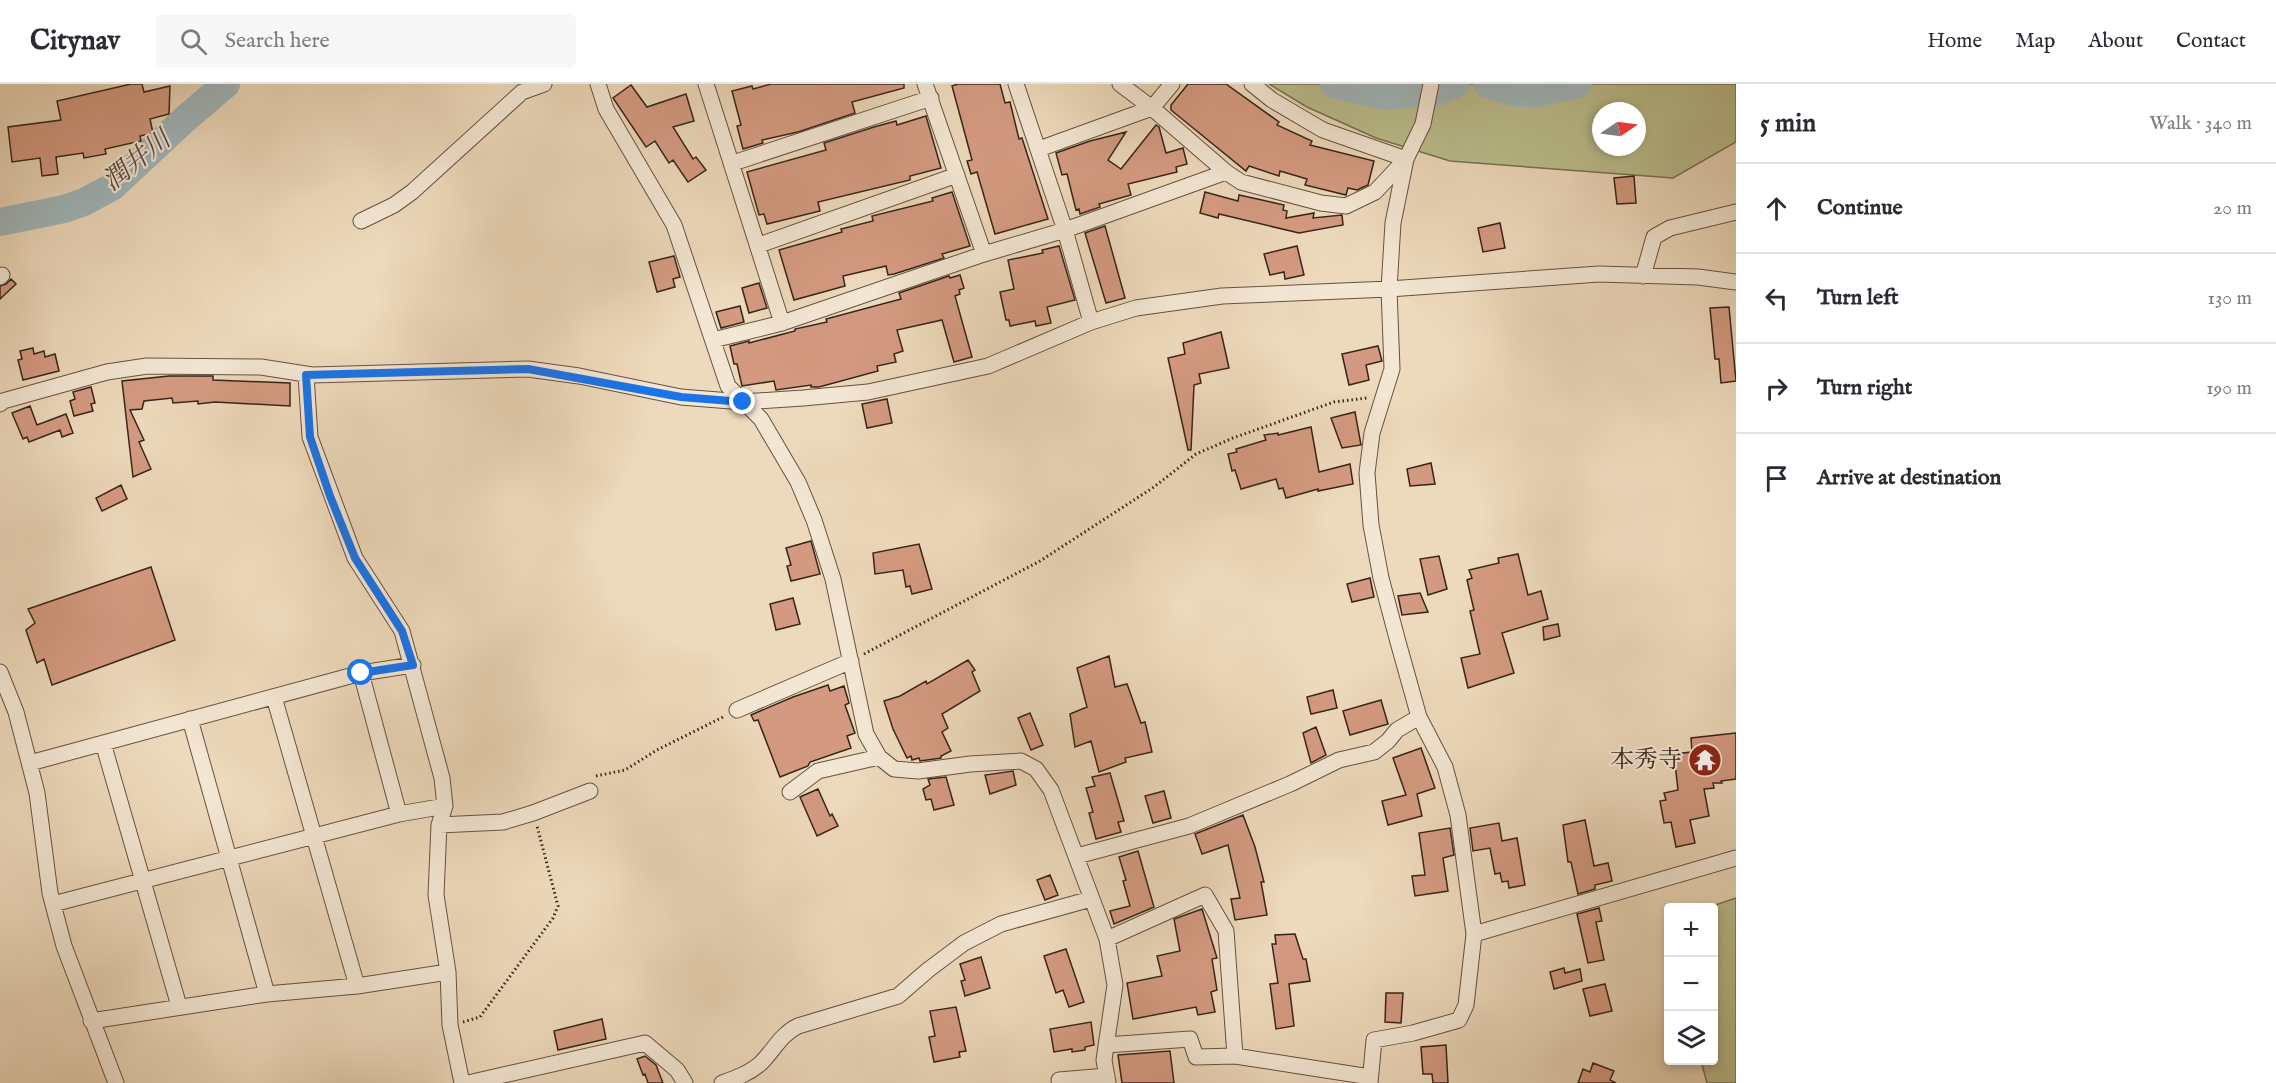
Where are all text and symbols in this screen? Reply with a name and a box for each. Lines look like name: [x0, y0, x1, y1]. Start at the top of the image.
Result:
search box: [156, 14, 576, 68]
text: Citynav: [30, 24, 120, 59]
icon: search: [177, 25, 210, 58]
text: Search here: [225, 27, 330, 55]
text: Home: [1927, 28, 1982, 55]
text: Map: [2015, 28, 2055, 55]
text: About: [2088, 28, 2143, 55]
text: Contact: [2176, 28, 2246, 55]
north arrow: [1592, 102, 1646, 156]
text: 5 min: [1760, 107, 1816, 140]
text: Walk · 340 m: [2149, 111, 2252, 136]
water label: 潤井川: [96, 122, 180, 198]
icon: ahead: [1760, 192, 1793, 225]
text: Continue: [1817, 194, 1903, 222]
text: 20 m: [2213, 196, 2252, 221]
icon: left: [1760, 282, 1793, 315]
text: Turn left: [1817, 284, 1899, 312]
text: 130 m: [2207, 286, 2252, 311]
icon: right: [1760, 372, 1793, 405]
text: Turn right: [1817, 374, 1912, 402]
text: 190 m: [2206, 376, 2252, 401]
route end: [729, 388, 755, 414]
icon: arrive: [1760, 462, 1793, 495]
text: Arrive at destination: [1817, 464, 2001, 492]
route start: [347, 659, 373, 685]
temple icon: 本秀寺: [1687, 742, 1723, 778]
place label: 本秀寺: [1610, 745, 1682, 776]
map controls: [1664, 903, 1718, 1065]
button: +: [1664, 903, 1718, 957]
button: −: [1664, 957, 1718, 1011]
button: layers: [1664, 1011, 1718, 1065]

